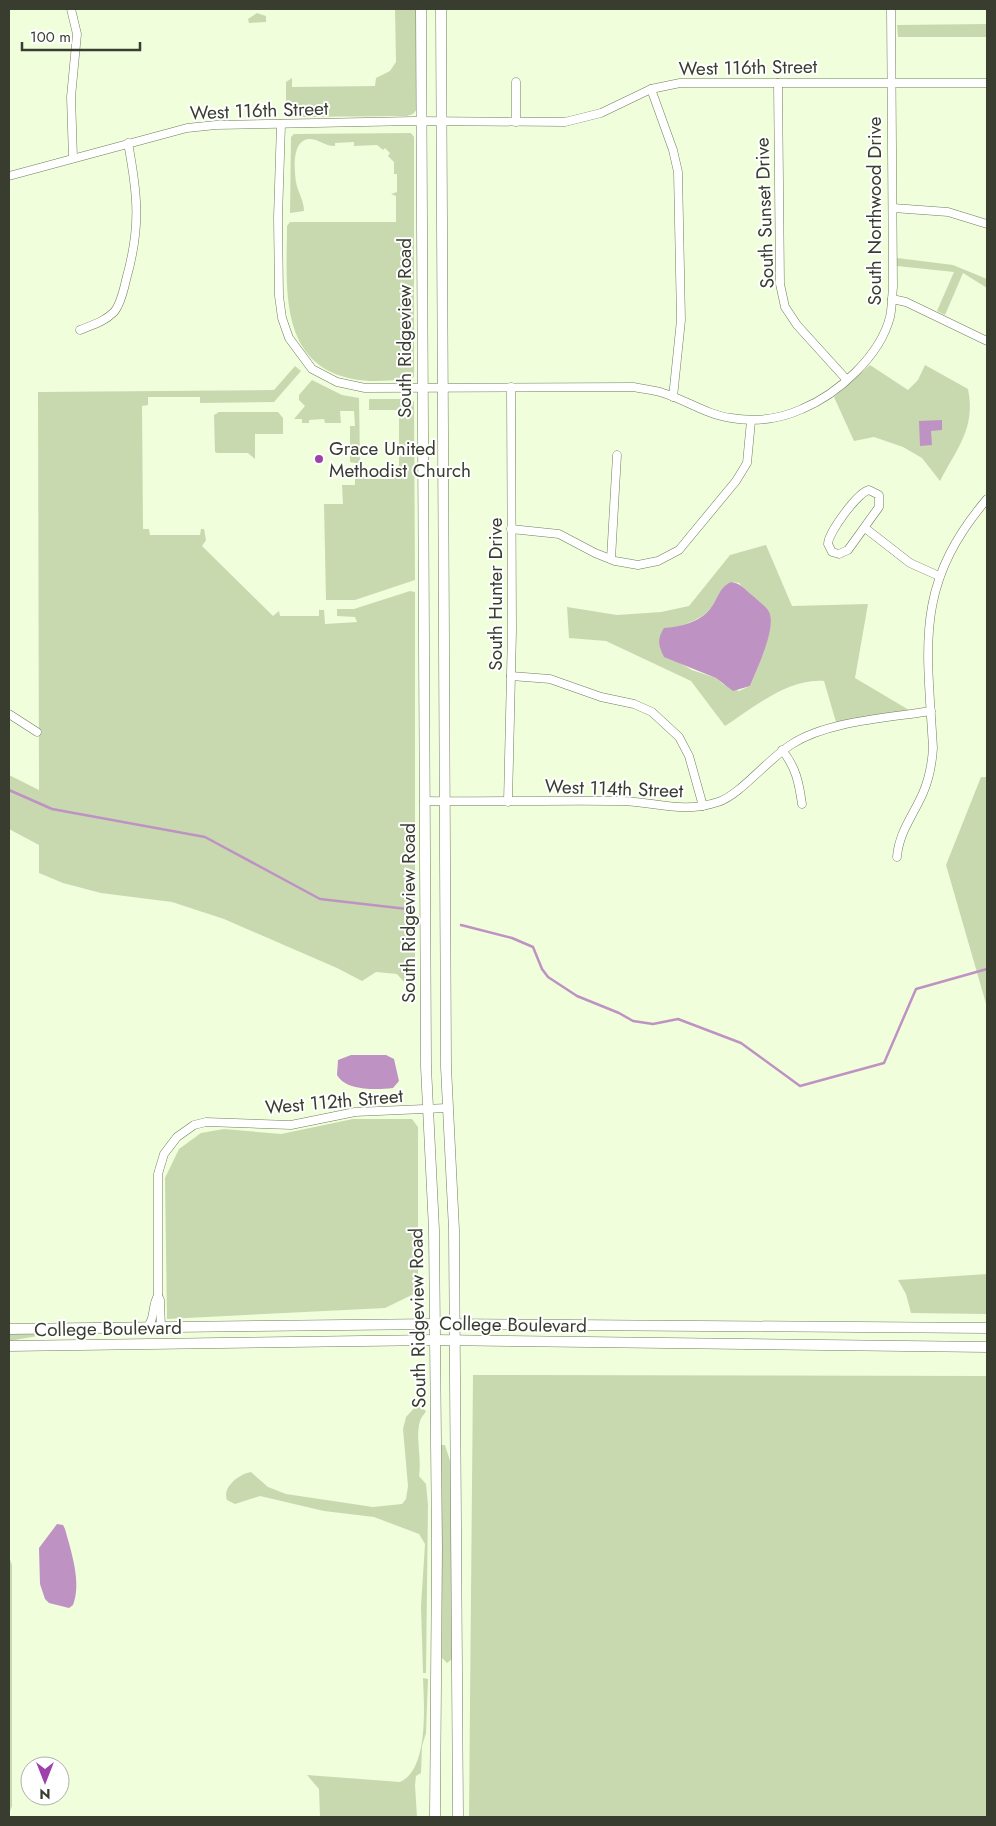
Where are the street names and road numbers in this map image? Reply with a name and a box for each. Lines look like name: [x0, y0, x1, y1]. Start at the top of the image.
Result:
street label: West 116th Street: [678, 53, 818, 82]
street label: West 116th Street: [189, 95, 329, 126]
street label: South Northwood Drive: [861, 116, 888, 306]
street label: South Sunset Drive: [748, 137, 781, 289]
street label: South Ridgeview Road: [391, 238, 418, 418]
street label: South Hunter Drive: [482, 517, 509, 671]
street label: West 114th Street: [544, 773, 684, 804]
street label: South Ridgeview Road: [395, 823, 422, 1003]
street label: West 112th Street: [264, 1082, 405, 1121]
street label: South Ridgeview Road: [402, 1228, 433, 1408]
street label: College Boulevard: [439, 1310, 587, 1339]
street label: College Boulevard: [34, 1314, 182, 1343]

